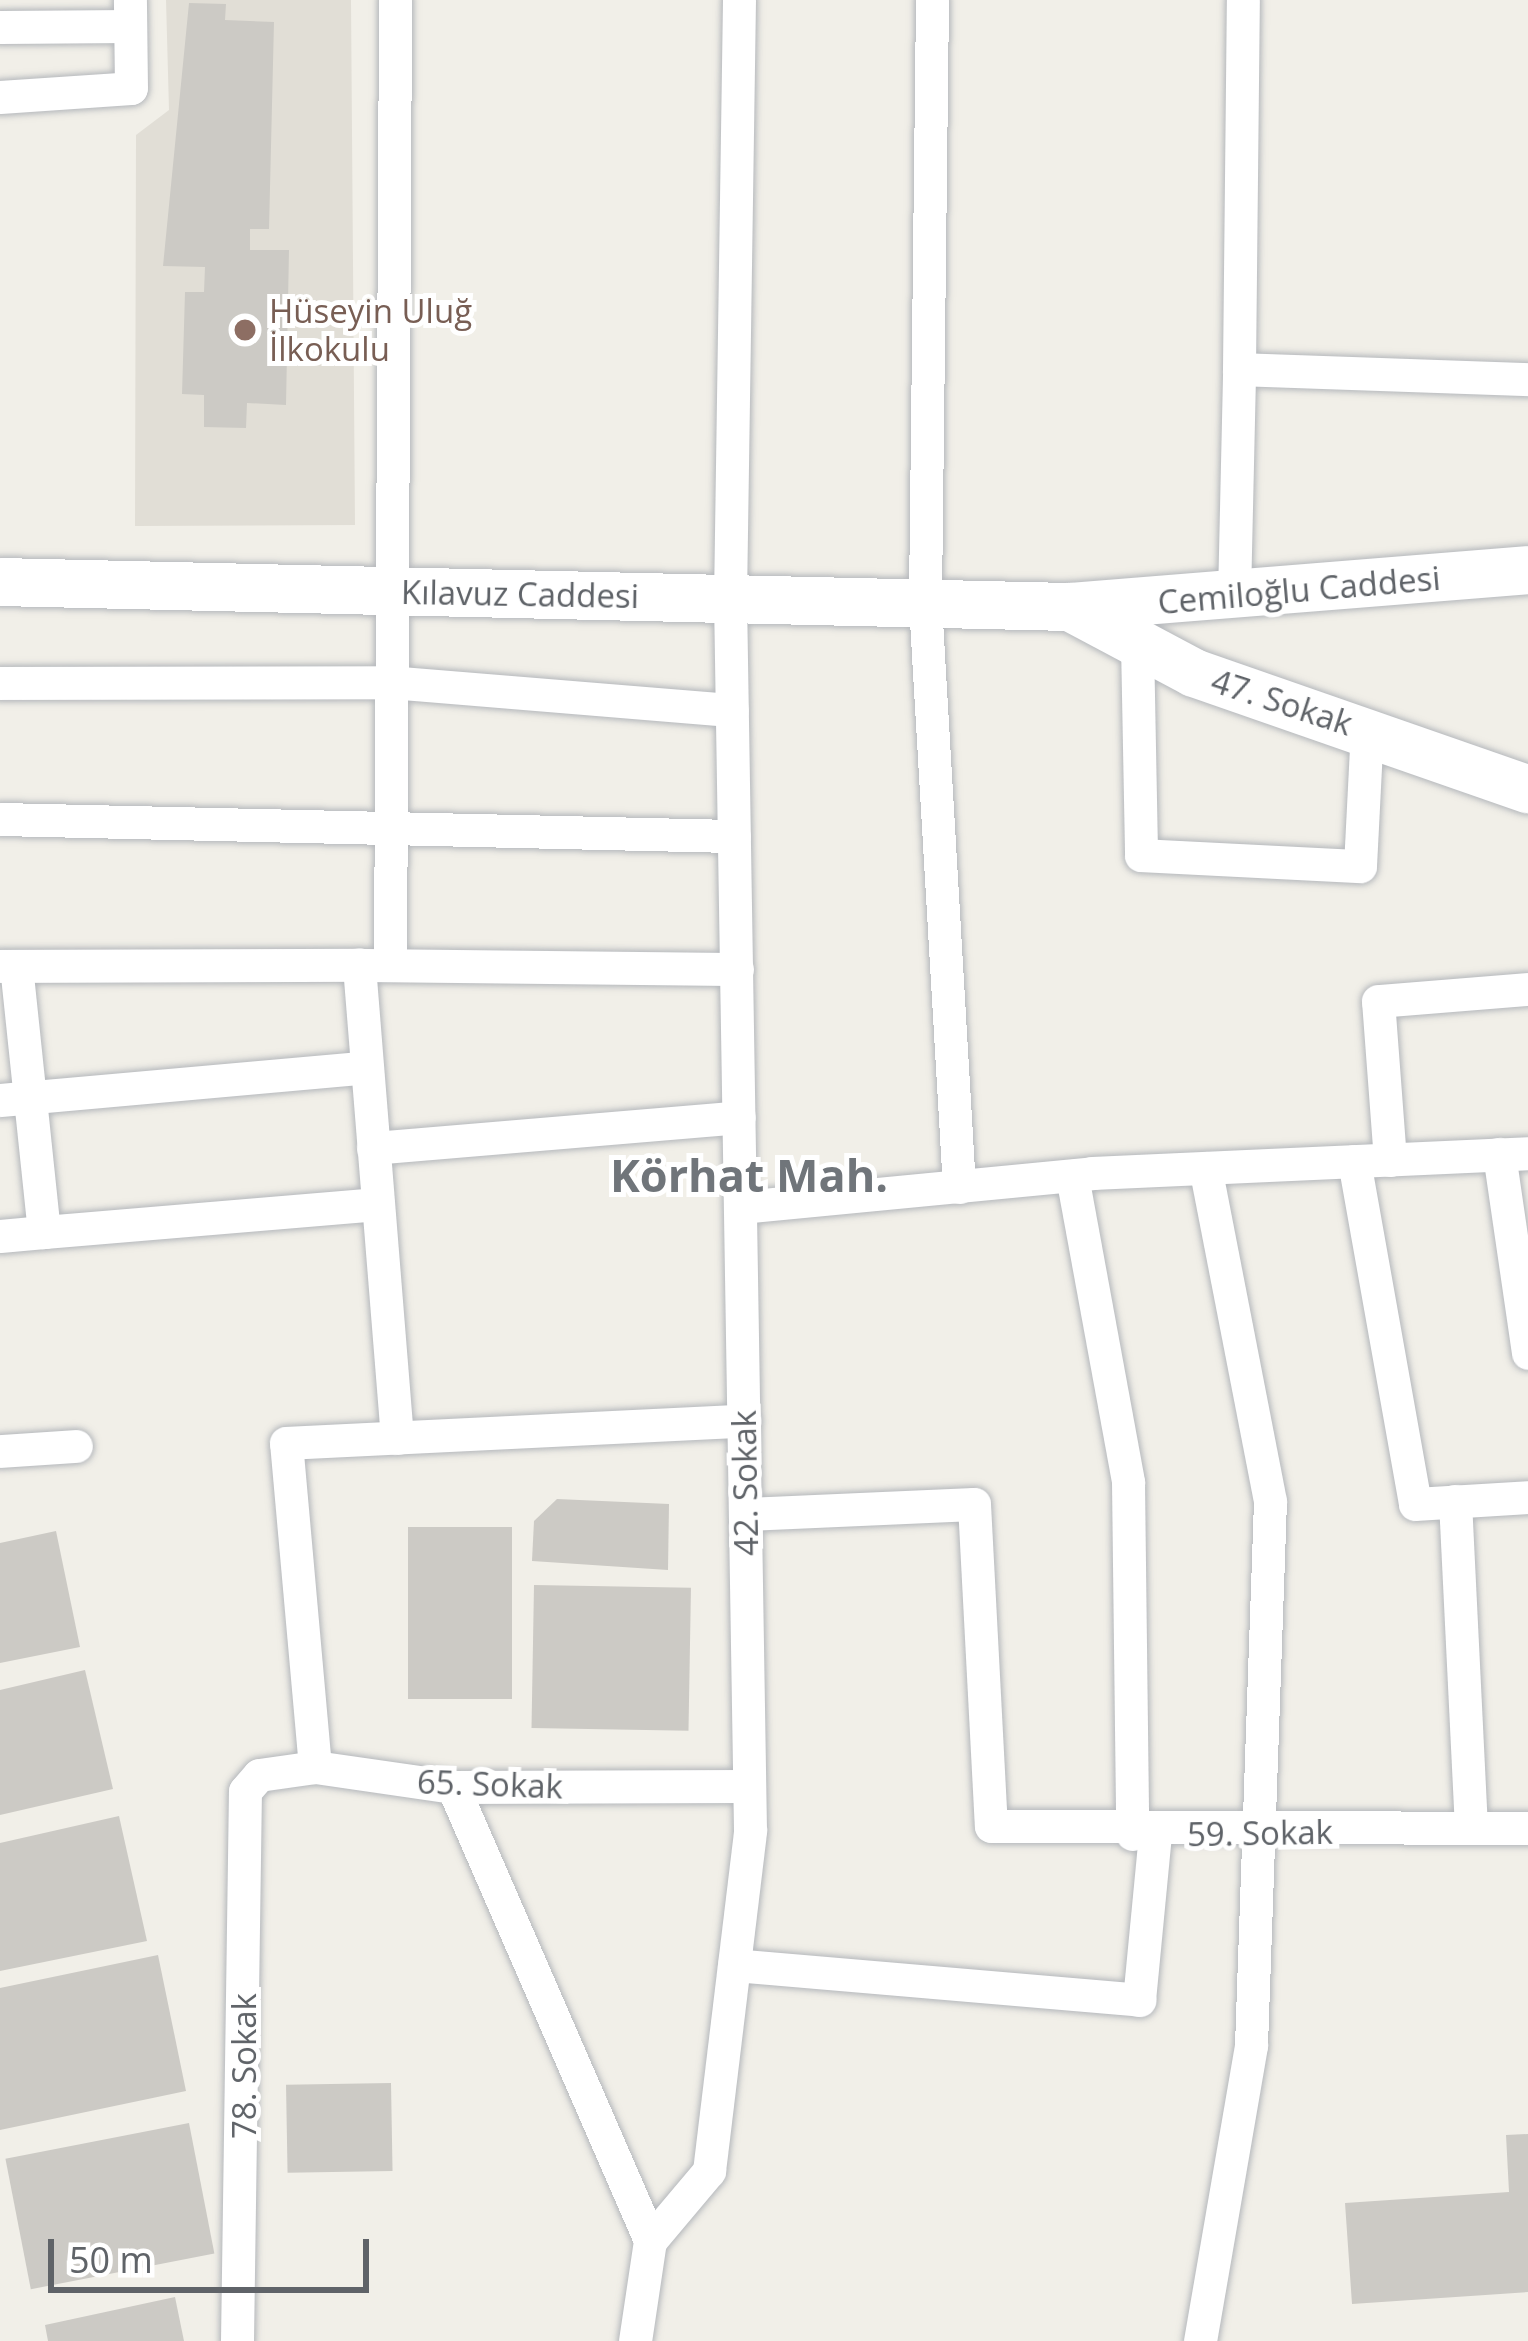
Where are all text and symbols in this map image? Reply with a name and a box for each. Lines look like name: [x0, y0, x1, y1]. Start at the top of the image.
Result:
place label: Hüseyin Uluğ İlkokulu: [269, 291, 472, 369]
marker: Hüseyin Uluğ İlkokulu: [232, 317, 258, 343]
street label: Cemiloğlu Caddesi: [1156, 558, 1442, 622]
street label: Kılavuz Caddesi: [401, 572, 639, 616]
street label: 47. Sokak: [1206, 661, 1358, 743]
district label: Körhat Mah.: [610, 1148, 888, 1202]
street label: 42. Sokak: [724, 1410, 766, 1556]
street label: 65. Sokak: [416, 1762, 564, 1806]
street label: 59. Sokak: [1187, 1812, 1333, 1854]
street label: 78. Sokak: [224, 1993, 264, 2139]
scale bar: [54, 2215, 375, 2289]
text: 50 m: [69, 2235, 153, 2284]

